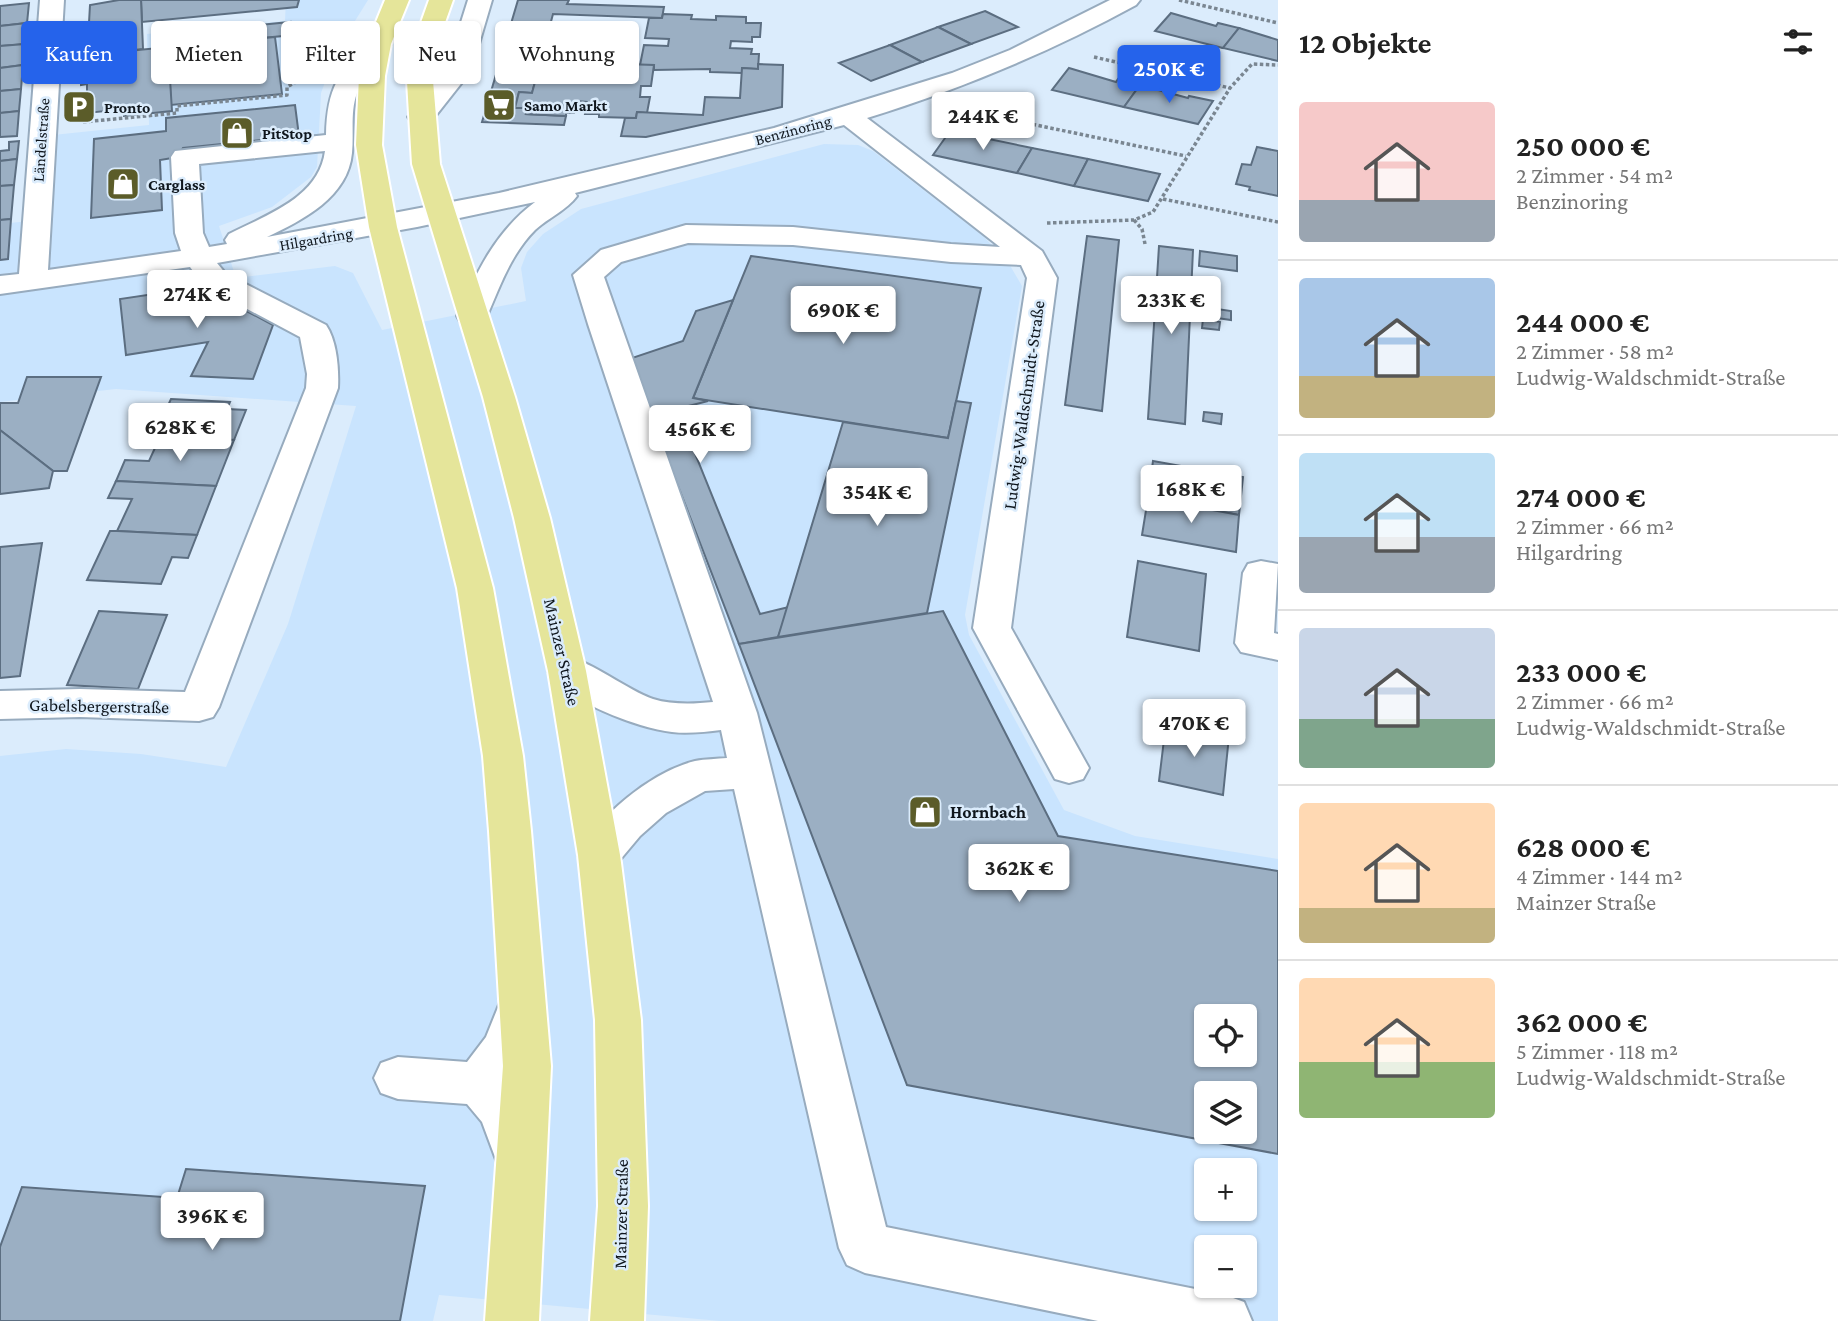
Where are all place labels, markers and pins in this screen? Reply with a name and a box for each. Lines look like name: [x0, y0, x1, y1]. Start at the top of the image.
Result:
pin: 250K €: [1112, 46, 1226, 105]
supermarket icon: Samo Markt: [480, 86, 518, 124]
parking icon: Pronto: [60, 88, 98, 126]
pin: 244K €: [926, 92, 1040, 152]
place label: Samo Markt: [524, 97, 607, 114]
place label: Pronto: [104, 99, 150, 116]
shop icon: PitStop: [218, 114, 256, 152]
place label: PitStop: [262, 125, 312, 142]
shop icon: Carglass: [104, 165, 142, 203]
place label: Carglass: [148, 176, 206, 193]
pin: 274K €: [140, 270, 254, 330]
pin: 233K €: [1114, 276, 1228, 336]
pin: 690K €: [786, 286, 900, 346]
pin: 628K €: [123, 404, 237, 463]
pin: 456K €: [643, 406, 757, 465]
pin: 168K €: [1134, 466, 1248, 525]
pin: 354K €: [820, 468, 934, 528]
pin: 470K €: [1137, 700, 1251, 759]
shop icon: Hornbach: [906, 793, 944, 831]
place label: Hornbach: [950, 802, 1027, 822]
pin: 362K €: [962, 844, 1076, 904]
pin: 396K €: [155, 1192, 269, 1252]

